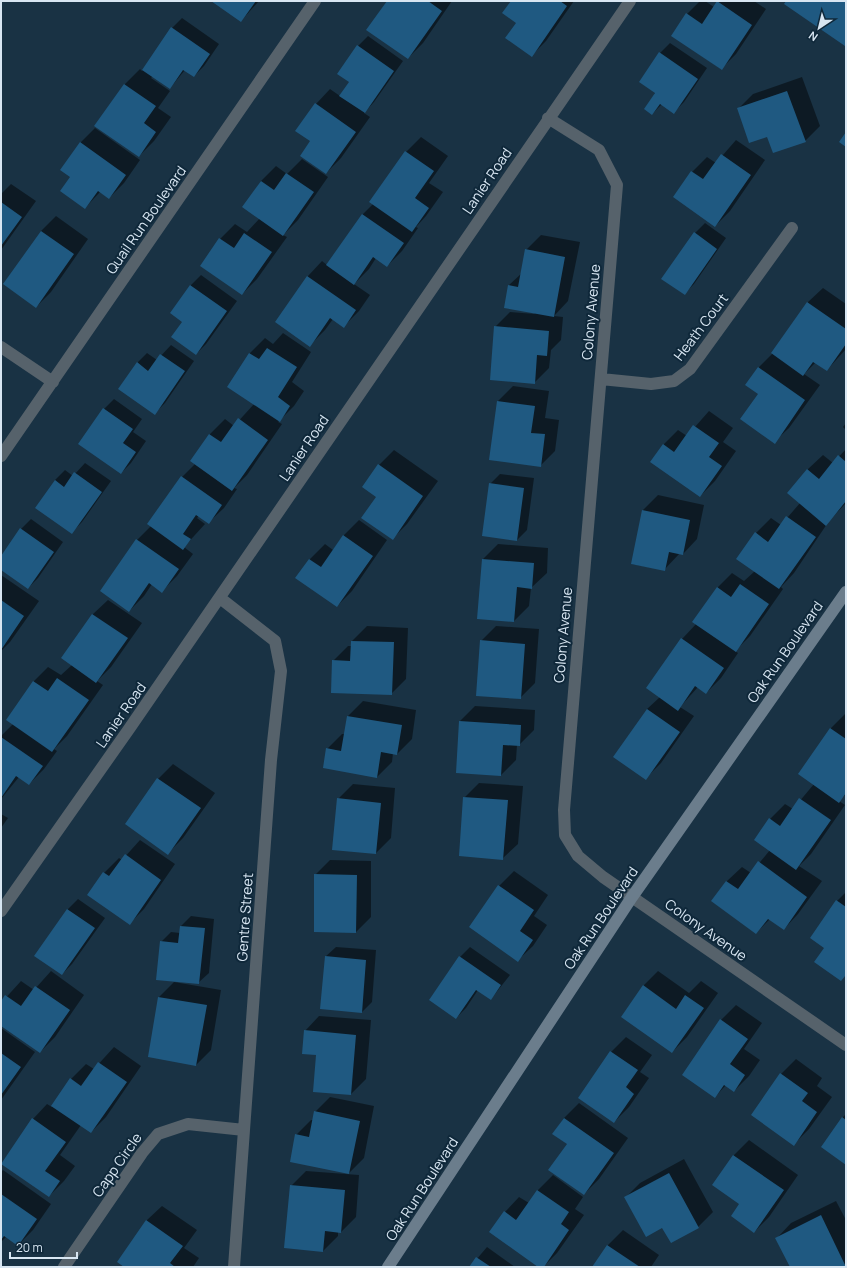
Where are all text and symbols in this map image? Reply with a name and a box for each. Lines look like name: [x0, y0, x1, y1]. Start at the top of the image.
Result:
north arrow: [799, 8, 839, 48]
text: N: [805, 28, 821, 45]
street label: Lanier Road: [458, 144, 516, 217]
street label: Quail Run Boulevard: [101, 162, 190, 278]
street label: Colony Avenue: [577, 263, 604, 361]
street label: Heath Court: [669, 289, 732, 364]
street label: Lanier Road: [275, 411, 333, 484]
street label: Colony Avenue: [549, 586, 576, 684]
street label: Oak Run Boulevard: [742, 597, 827, 706]
street label: Lanier Road: [91, 678, 150, 751]
street label: Oak Run Boulevard: [559, 863, 642, 973]
street label: Gentre Street: [232, 872, 257, 962]
street label: Colony Avenue: [662, 894, 751, 965]
street label: Capp Circle: [87, 1129, 146, 1201]
street label: Oak Run Boulevard: [381, 1133, 462, 1244]
scale bar: [10, 1234, 77, 1260]
text: 20 m: [16, 1239, 43, 1256]

